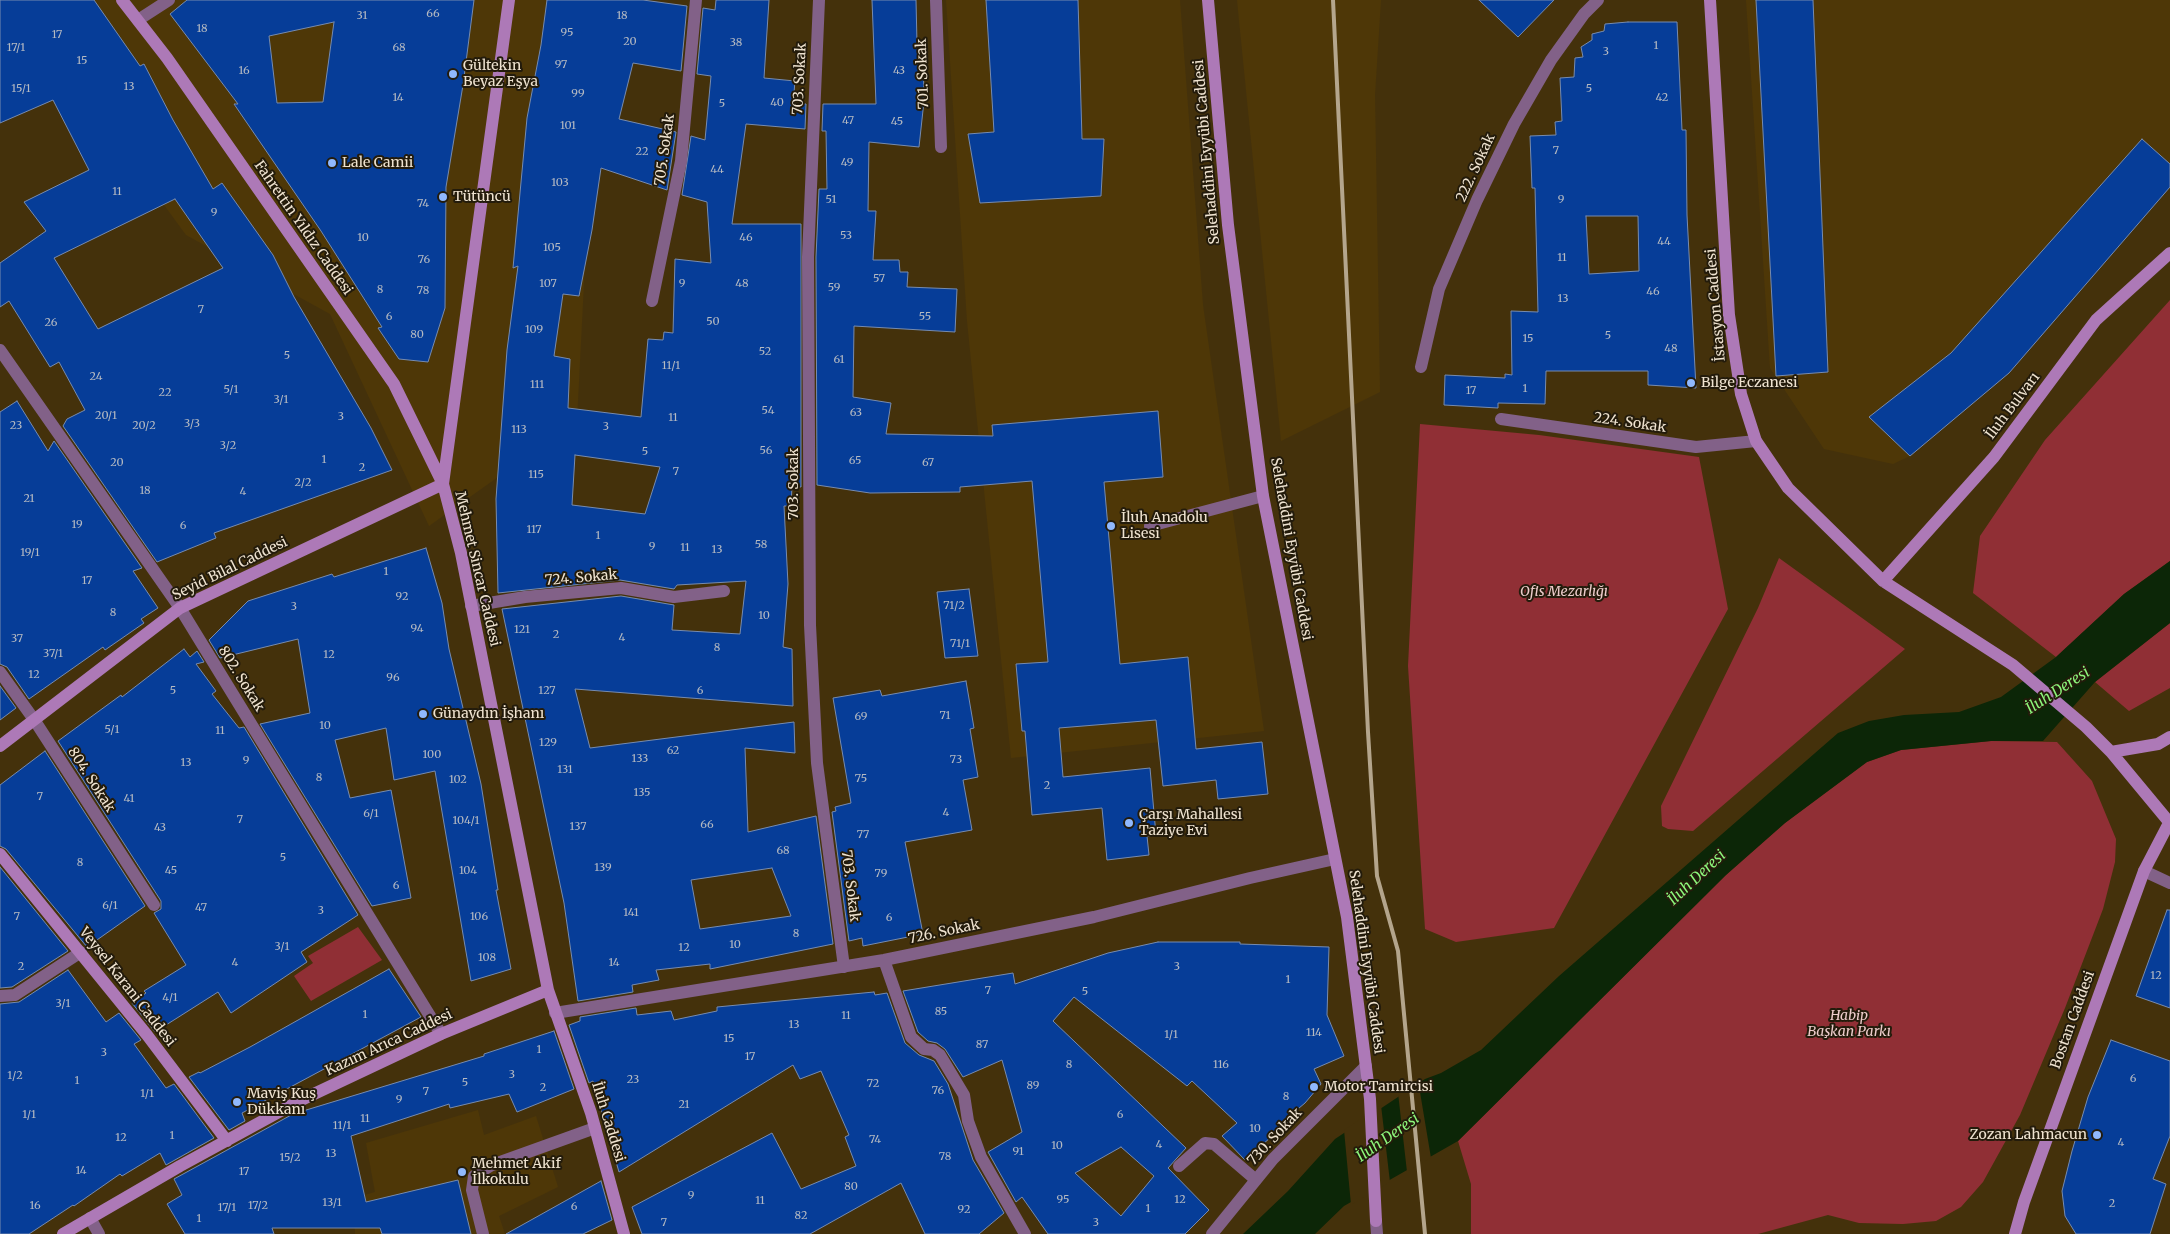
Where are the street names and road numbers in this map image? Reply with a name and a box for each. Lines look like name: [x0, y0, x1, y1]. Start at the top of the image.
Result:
street label: 701. Sokak: [913, 38, 933, 110]
street label: 703. Sokak: [790, 43, 810, 115]
street label: Selehaddini Eyyübi Caddesi: [1191, 59, 1223, 245]
street label: 705. Sokak: [652, 113, 678, 187]
street label: 222. Sokak: [1453, 131, 1499, 205]
street label: Fahrettin Yıldız Caddesi: [250, 158, 356, 298]
street label: İstasyon Caddesi: [1703, 248, 1729, 362]
street label: İluh Bulvarı: [1982, 369, 2044, 443]
street label: 224. Sokak: [1593, 410, 1667, 436]
street label: 703. Sokak: [786, 448, 802, 520]
street label: Selehaddini Eyyübi Caddesi: [1267, 456, 1315, 642]
street label: Mehmet Sincar Caddesi: [451, 490, 503, 648]
street label: Seyid Bilal Caddesi: [170, 534, 290, 604]
street label: 724. Sokak: [544, 566, 618, 590]
street label: 802. Sokak: [214, 643, 268, 715]
street label: 804. Sokak: [64, 744, 118, 816]
street label: 703. Sokak: [837, 849, 863, 923]
street label: Selehaddini Eyyübi Caddesi: [1345, 869, 1387, 1055]
street label: 726. Sokak: [907, 916, 981, 948]
street label: Veysel Karani Caddesi: [75, 924, 179, 1050]
street label: Bostan Caddesi: [2047, 969, 2099, 1071]
street label: Kazım Arıca Caddesi: [323, 1006, 455, 1080]
street label: İluh Caddesi: [588, 1080, 628, 1164]
street label: 730. Sokak: [1244, 1105, 1306, 1169]

